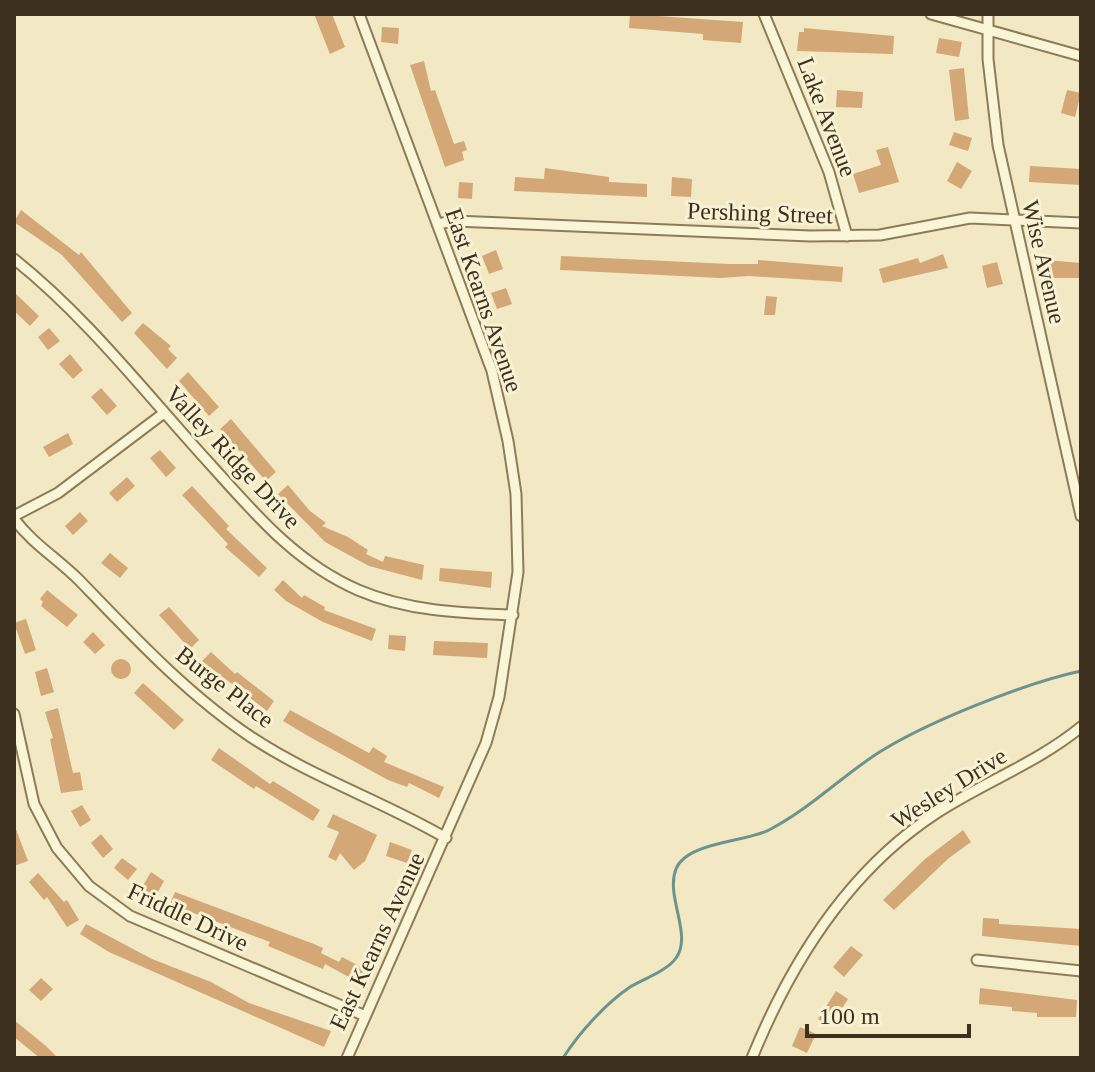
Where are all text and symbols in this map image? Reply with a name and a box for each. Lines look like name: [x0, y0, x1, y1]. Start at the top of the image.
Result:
street label: Lake Avenue: [792, 54, 862, 180]
street label: Pershing Street: [687, 197, 834, 229]
street label: Wise Avenue: [1017, 198, 1071, 326]
street label: East Kearns Avenue: [440, 205, 528, 395]
street label: Valley Ridge Drive: [160, 380, 306, 534]
street label: Burge Place: [171, 641, 279, 733]
street label: Wesley Drive: [887, 742, 1011, 834]
street label: East Kearns Avenue: [324, 848, 430, 1034]
street label: Friddle Drive: [124, 878, 252, 956]
scale bar: [807, 988, 969, 1038]
text: 100 m: [819, 1003, 880, 1029]

